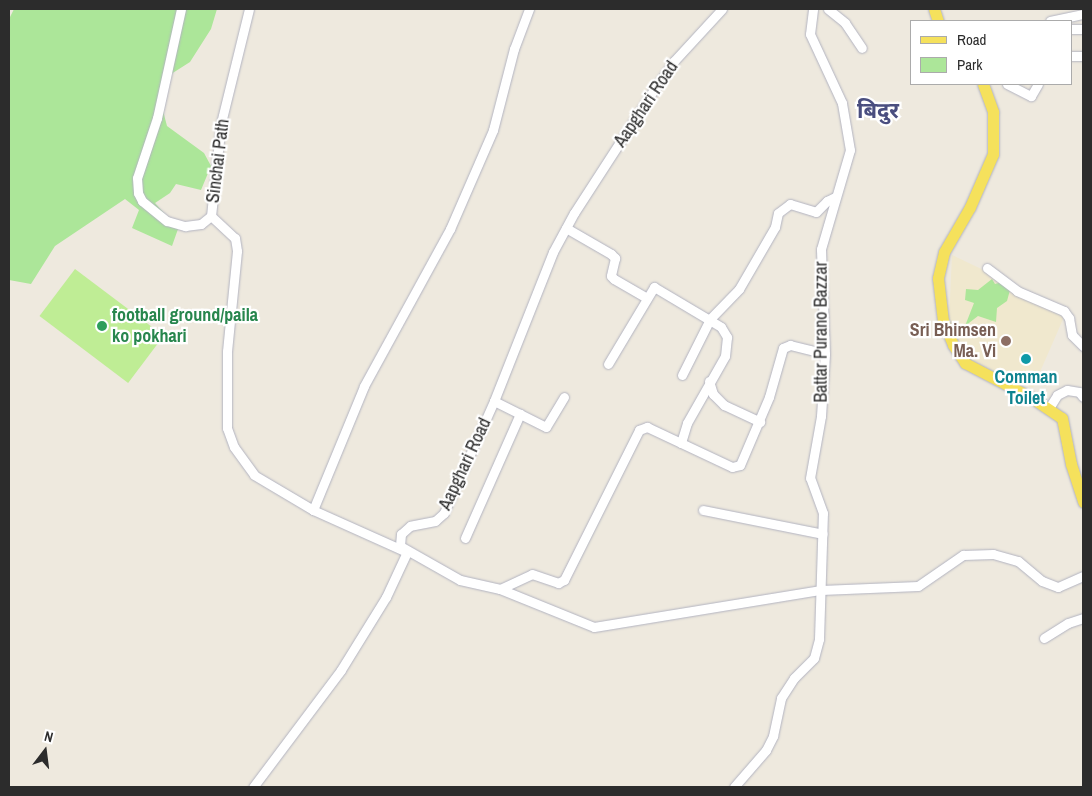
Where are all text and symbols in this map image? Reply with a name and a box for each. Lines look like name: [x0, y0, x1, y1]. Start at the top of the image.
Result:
legend: [910, 20, 1072, 85]
text: Road: [957, 29, 986, 50]
text: Park: [957, 54, 982, 75]
street label: Aapghari Road: [609, 57, 683, 151]
district label: बिदुर: [857, 98, 899, 124]
street label: Sinchai Path: [202, 118, 234, 204]
street label: Battar Purano Bazzar: [810, 261, 832, 403]
place label: football ground/paila ko pokhari: [112, 305, 258, 348]
marker: football ground/paila ko pokhari: [96, 320, 108, 332]
place label: Sri Bhimsen Ma. Vi: [910, 320, 996, 362]
marker: Sri Bhimsen Ma. Vi: [1000, 335, 1012, 347]
marker: Comman Toilet: [1020, 353, 1032, 365]
place label: Comman Toilet: [994, 367, 1058, 409]
street label: Aapghari Road: [434, 414, 496, 514]
north arrow: [20, 726, 70, 776]
text: N: [43, 727, 55, 746]

